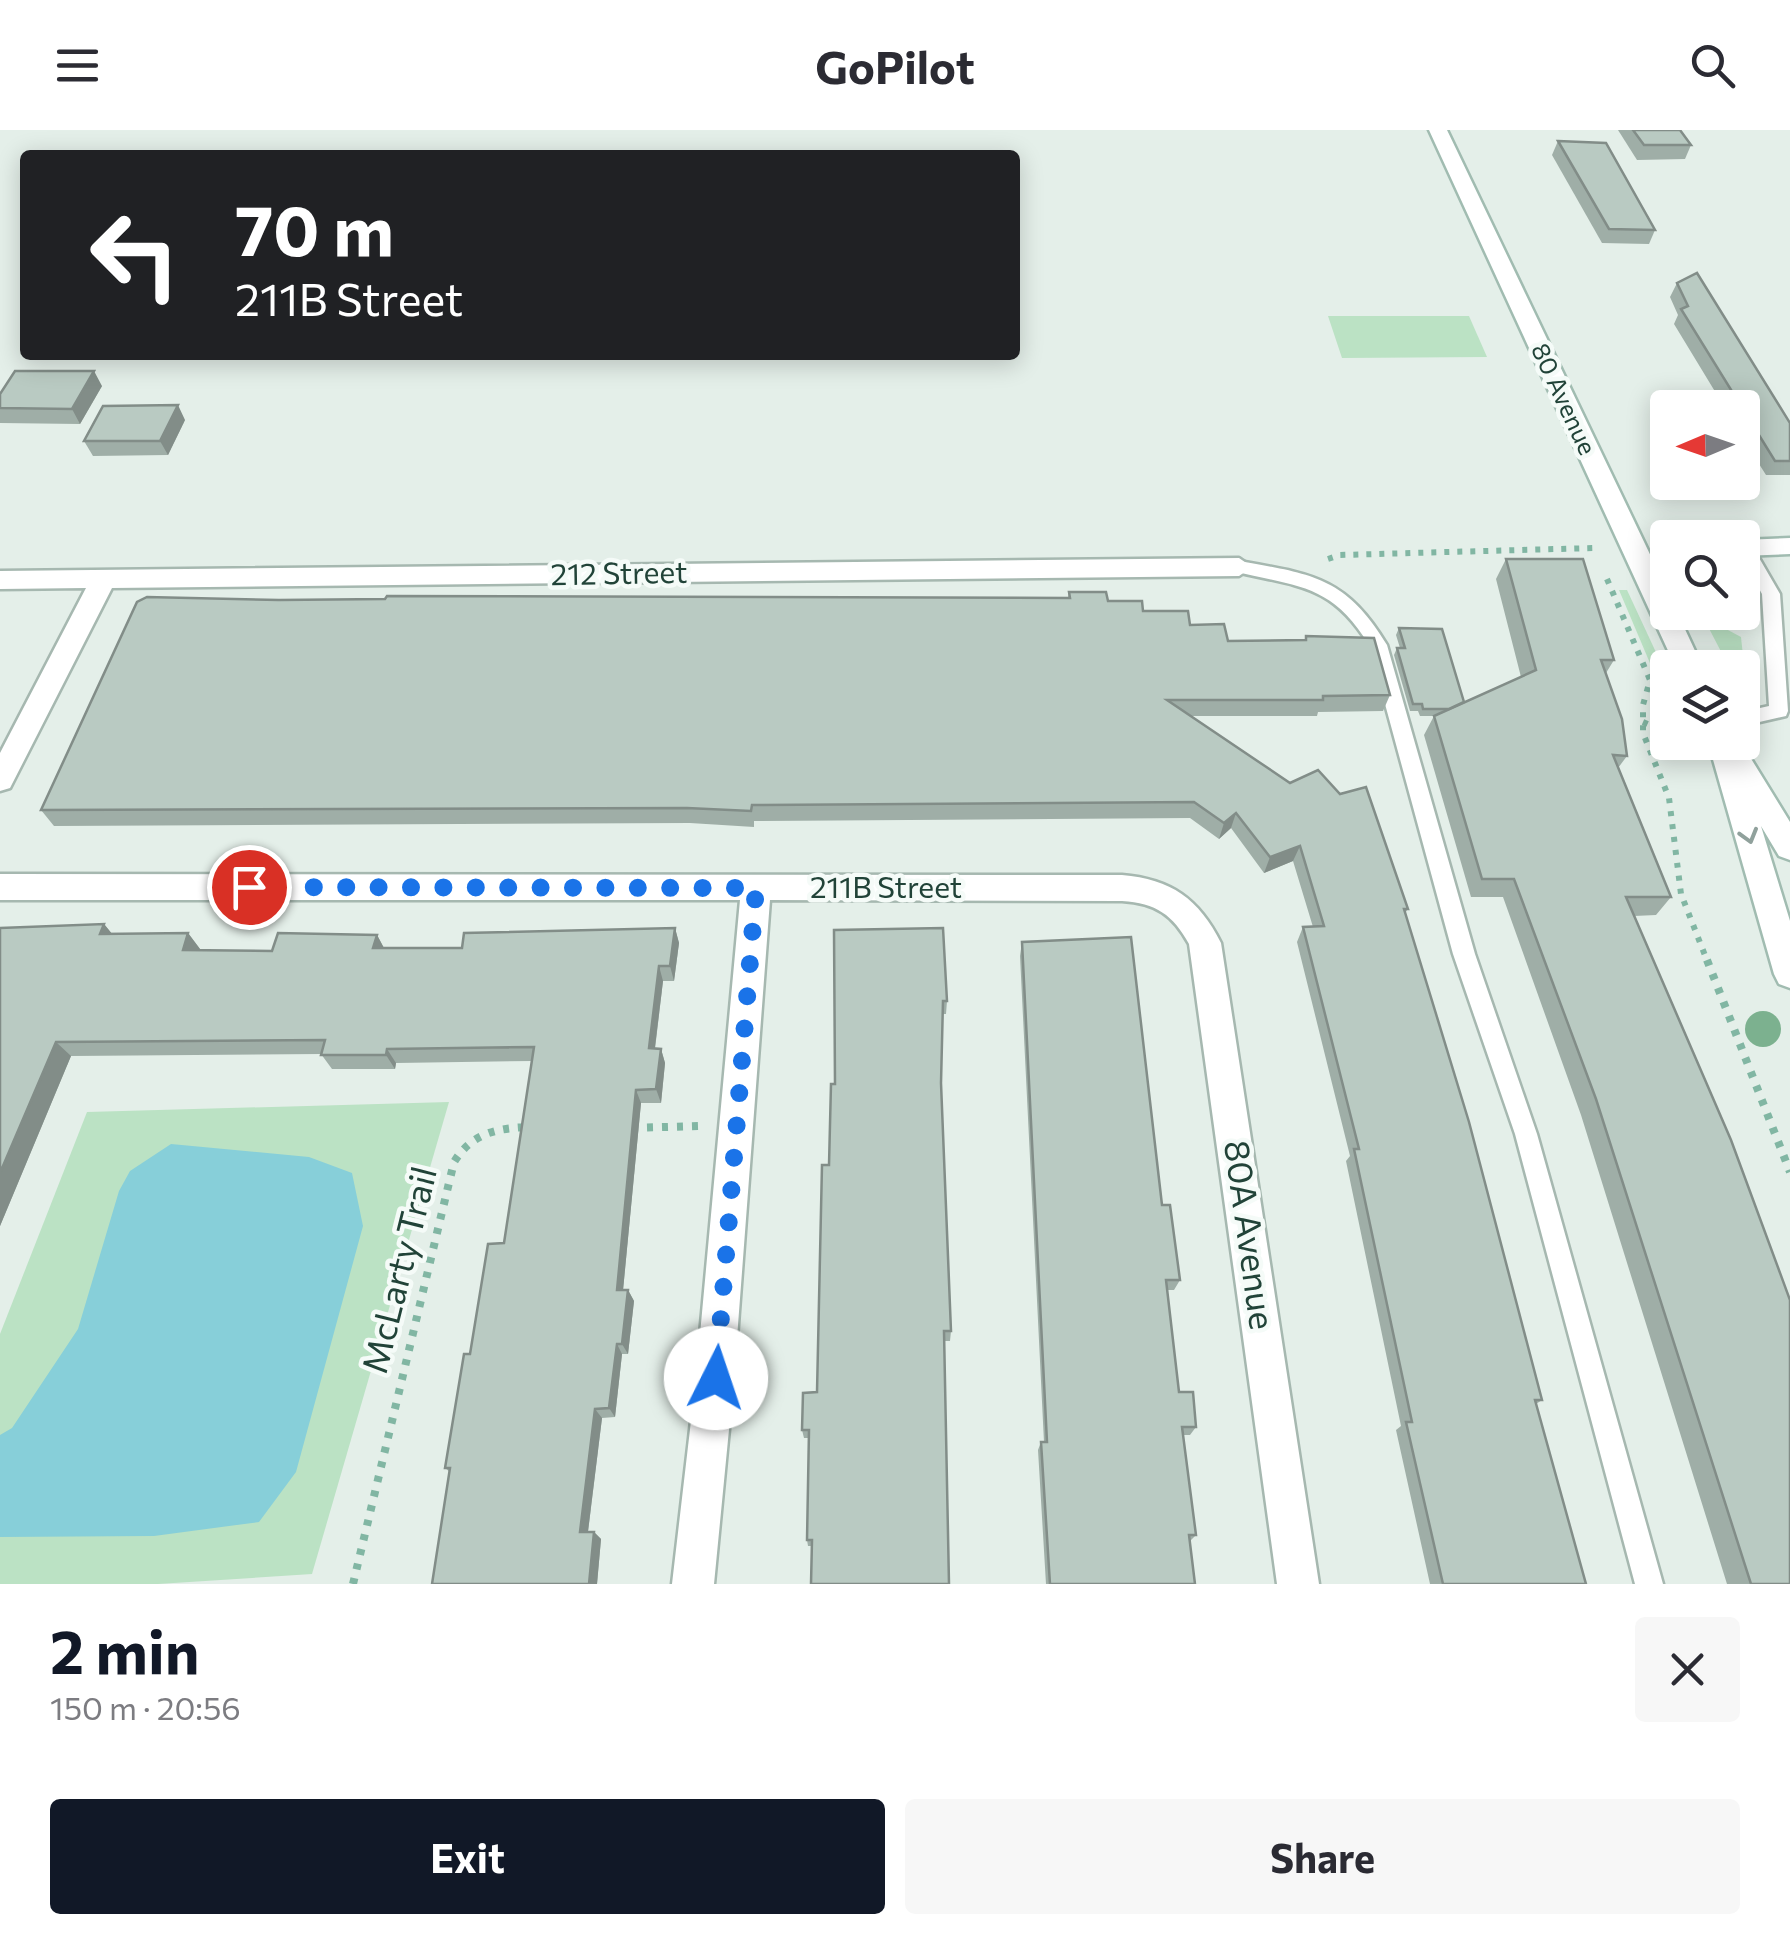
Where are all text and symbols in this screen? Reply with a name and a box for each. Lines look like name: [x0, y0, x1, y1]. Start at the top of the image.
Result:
icon: menu: [50, 38, 105, 93]
text: GoPilot: [815, 38, 975, 93]
icon: search: [1685, 38, 1740, 93]
text: 70 m: [235, 185, 394, 270]
icon: left: [70, 190, 200, 320]
text: 211B Street: [235, 270, 463, 325]
street label: 80 Avenue: [1526, 338, 1604, 459]
north arrow: [1650, 390, 1760, 500]
map controls: [1650, 390, 1760, 760]
button: search: [1650, 520, 1760, 630]
street label: 212 Street: [550, 552, 688, 591]
button: layers: [1650, 650, 1760, 760]
one-way arrow: [1738, 827, 1759, 844]
pin: [207, 845, 292, 930]
icon: arrive: [222, 860, 277, 915]
street label: 211B Street: [810, 867, 962, 904]
street label: 80A Avenue: [1217, 1137, 1286, 1332]
street label: McLarty Trail: [351, 1162, 444, 1377]
position arrow: [664, 1326, 768, 1430]
text: 2 min: [50, 1613, 199, 1686]
button: close: [1635, 1617, 1740, 1722]
text: 150 m · 20:56: [50, 1687, 241, 1727]
button: Exit: [50, 1799, 885, 1914]
button: Share: [905, 1799, 1740, 1914]

